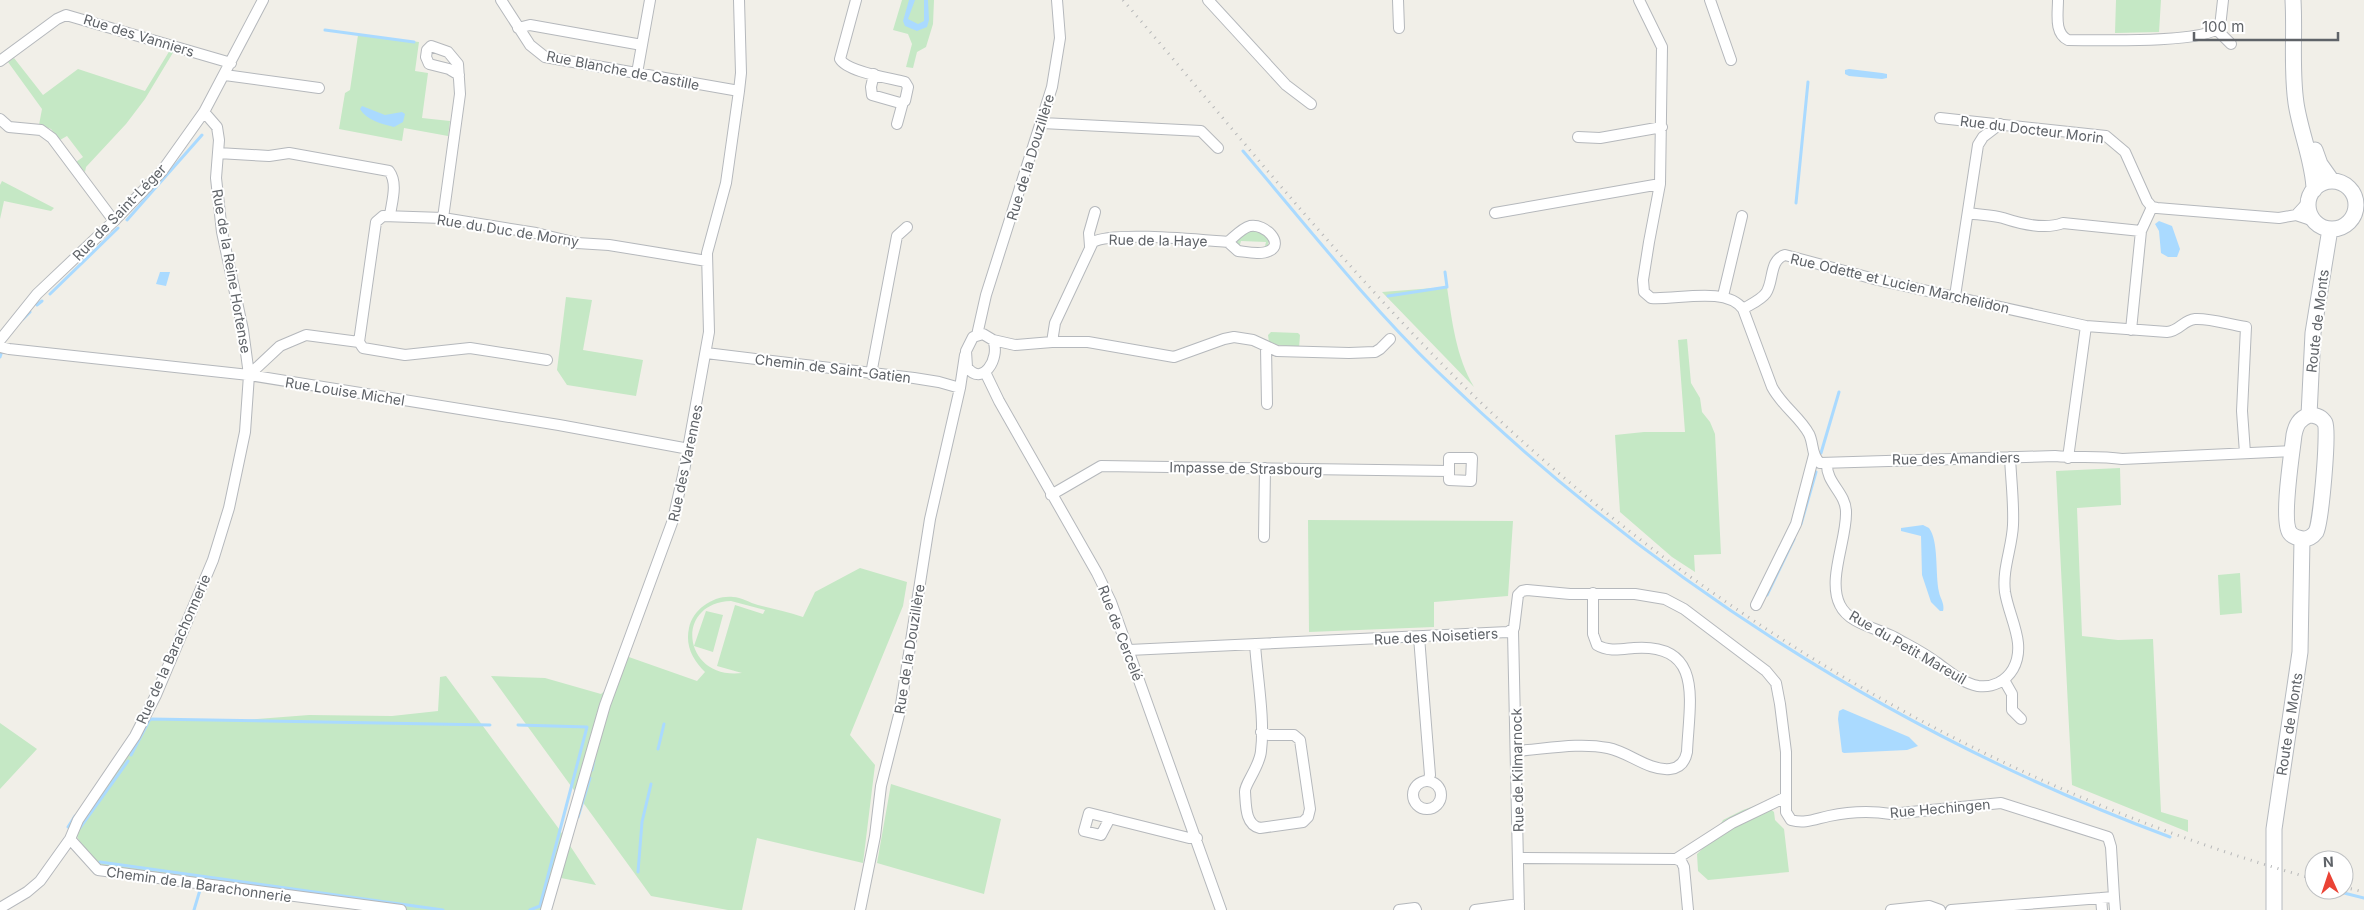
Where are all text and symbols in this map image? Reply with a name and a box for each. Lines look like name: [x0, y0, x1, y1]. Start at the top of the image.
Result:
street label: Rue des Vanniers: [82, 10, 196, 60]
scale bar: [2194, 10, 2338, 42]
text: 100 m: [2202, 17, 2244, 36]
street label: Rue Blanche de Castille: [545, 47, 701, 93]
street label: Rue de la Douzillère: [1003, 92, 1057, 222]
street label: Rue du Docteur Morin: [1959, 112, 2105, 146]
street label: Rue de Saint-Léger: [69, 160, 169, 264]
street label: Rue de la Reine Hortense: [209, 187, 255, 355]
street label: Rue du Duc de Morny: [436, 210, 580, 250]
street label: Rue de la Haye: [1108, 231, 1208, 249]
street label: Rue Odette et Lucien Marchelidon: [1789, 249, 2011, 317]
street label: Route de Monts: [2302, 268, 2332, 374]
street label: Chemin de Saint-Gatien: [754, 350, 912, 386]
street label: Rue Louise Michel: [284, 373, 406, 409]
street label: Rue des Varennes: [664, 403, 706, 523]
street label: Rue des Amandiers: [1892, 448, 2020, 468]
street label: Impasse de Strasbourg: [1169, 458, 1323, 478]
street label: Rue de la Barachonnerie: [132, 572, 214, 726]
street label: Rue de la Douzillère: [890, 583, 928, 715]
street label: Rue de Cercelé: [1095, 583, 1147, 683]
street label: Rue du Petit Mareuil: [1846, 607, 1970, 687]
street label: Rue des Noisetiers: [1374, 624, 1498, 648]
street label: Route de Monts: [2272, 671, 2306, 777]
street label: Rue de Kilmarnock: [1507, 707, 1527, 832]
street label: Rue Hechingen: [1889, 795, 1991, 821]
north arrow: [2304, 850, 2354, 900]
text: N: [2323, 853, 2334, 870]
street label: Chemin de la Barachonnerie: [105, 863, 293, 905]

